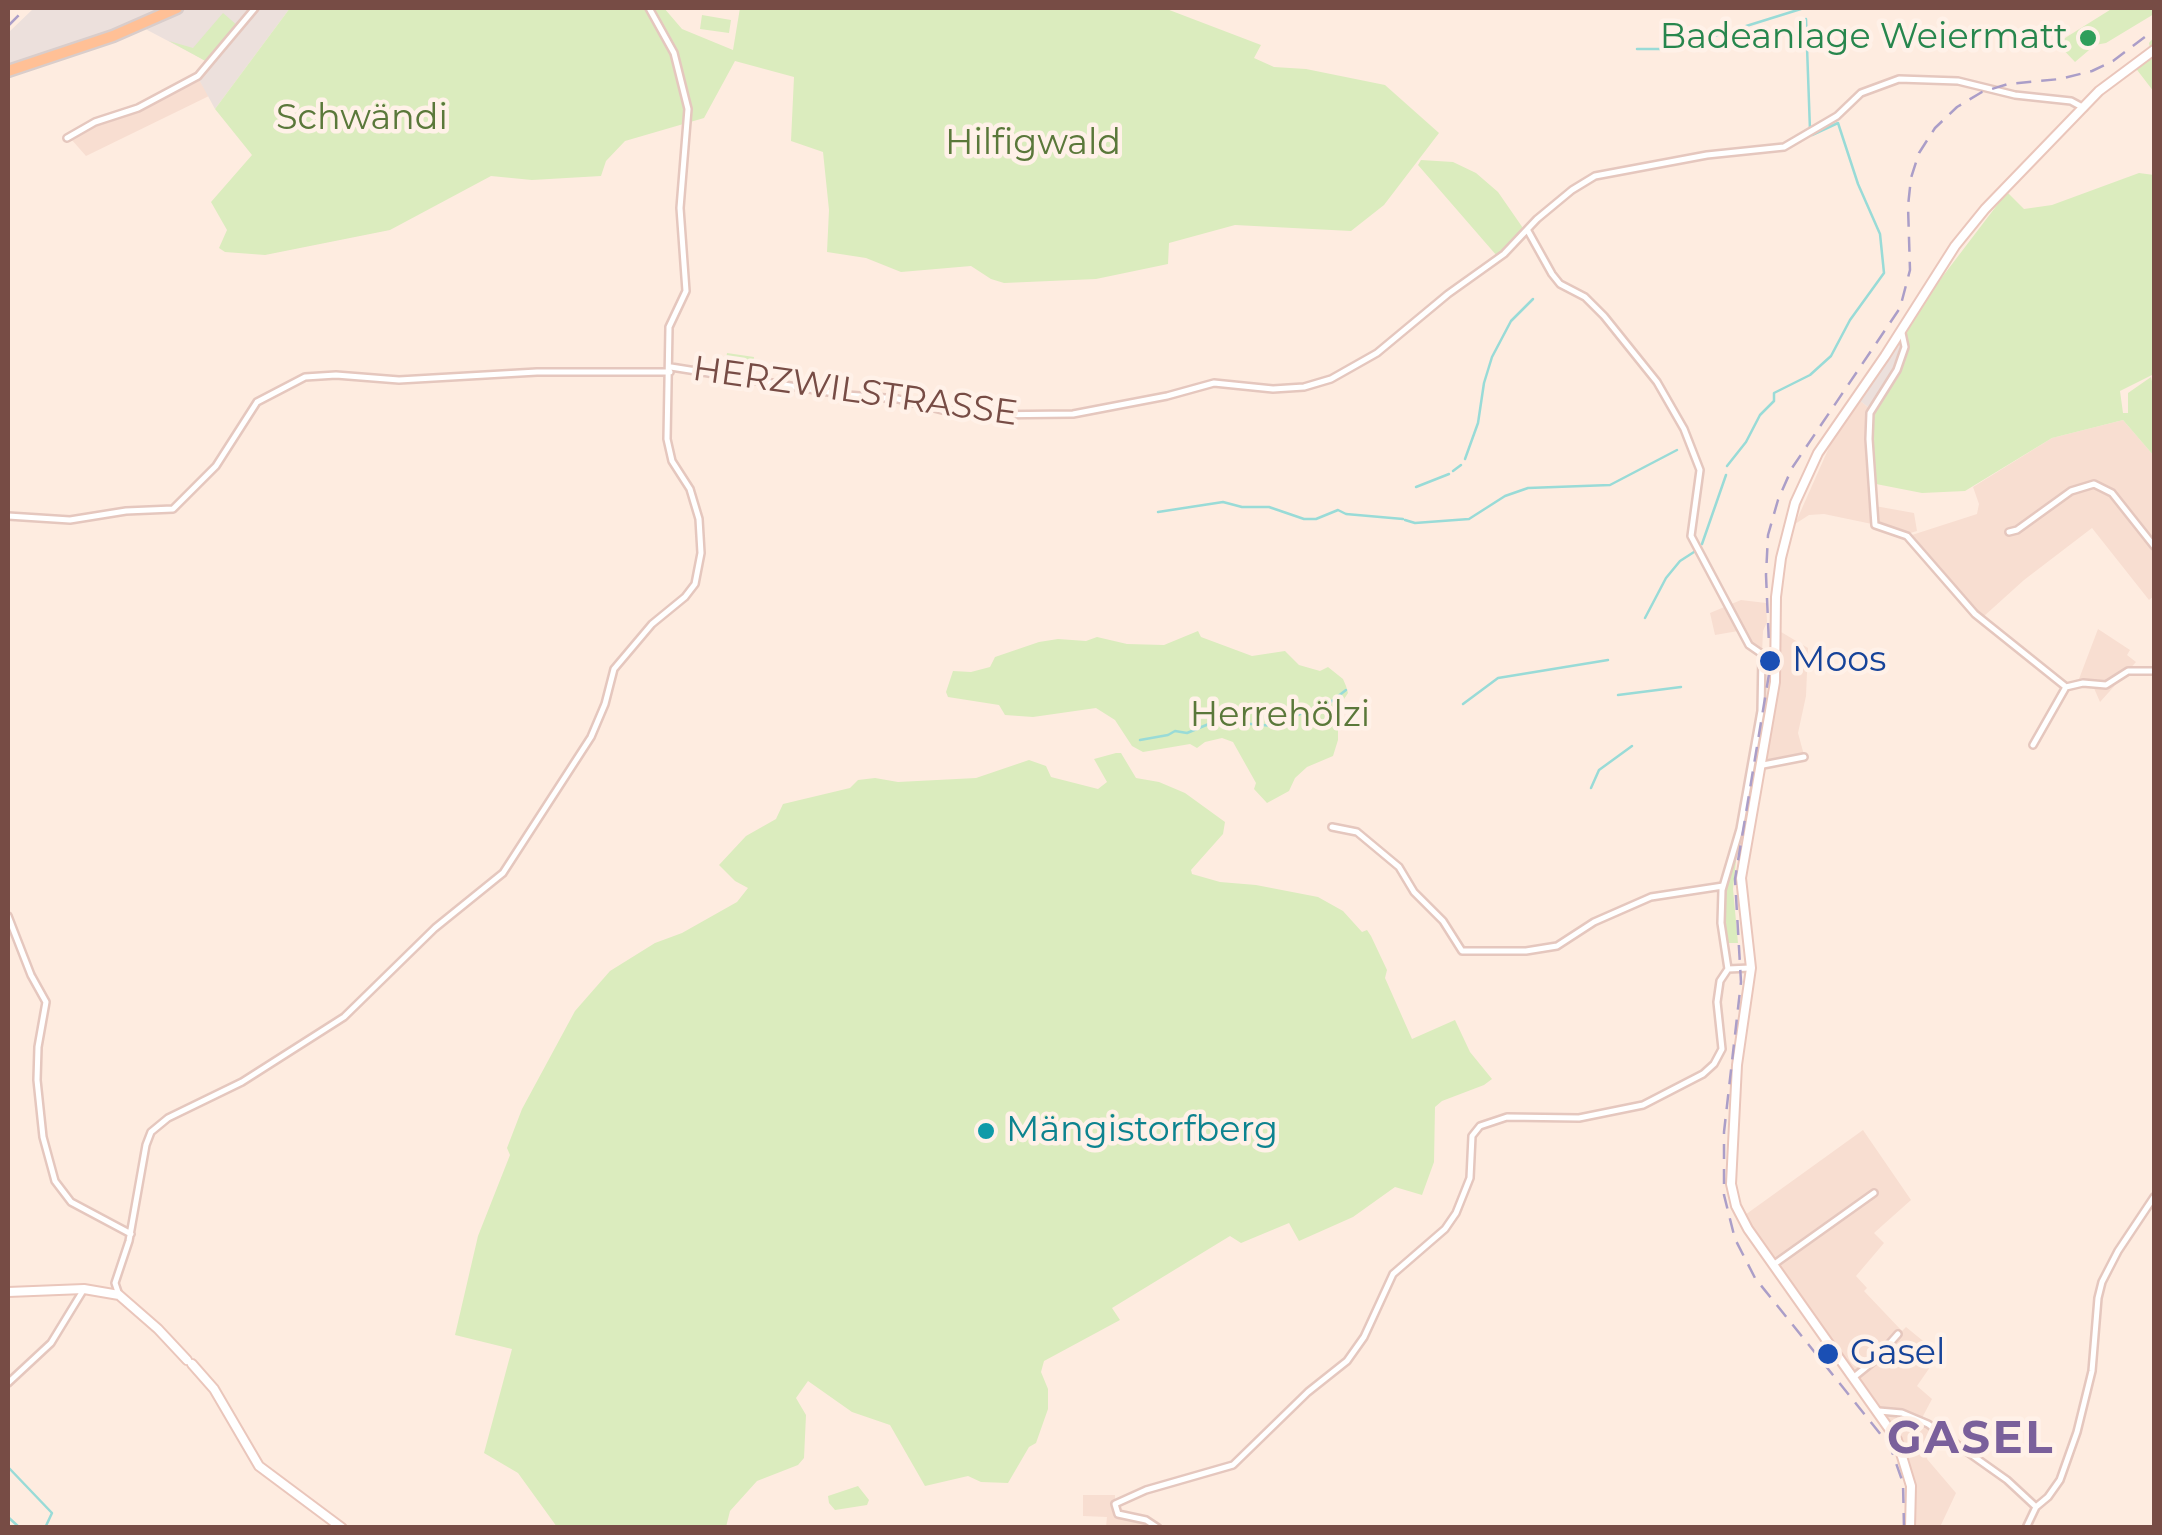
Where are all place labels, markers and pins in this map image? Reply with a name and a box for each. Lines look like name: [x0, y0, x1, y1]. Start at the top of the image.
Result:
place label: Badeanlage Weiermatt: [1660, 17, 2068, 59]
marker: Badeanlage Weiermatt: [2077, 27, 2099, 49]
place label: Moos: [1792, 640, 1886, 682]
marker: Moos: [1757, 648, 1783, 674]
place label: Mängistorfberg: [1006, 1110, 1278, 1152]
marker: Mängistorfberg: [975, 1120, 997, 1142]
place label: Gasel: [1850, 1333, 1945, 1375]
marker: Gasel: [1815, 1341, 1841, 1367]

